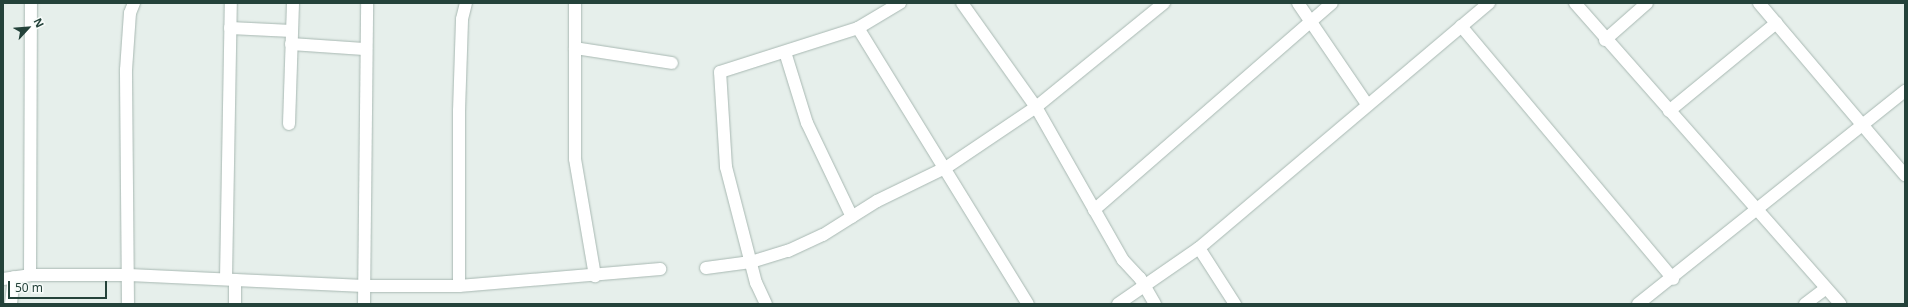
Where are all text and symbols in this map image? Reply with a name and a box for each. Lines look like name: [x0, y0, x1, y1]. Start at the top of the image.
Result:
north arrow: [8, 8, 48, 48]
text: N: [31, 15, 48, 30]
scale bar: [10, 273, 109, 299]
text: 50 m: [15, 279, 43, 296]

